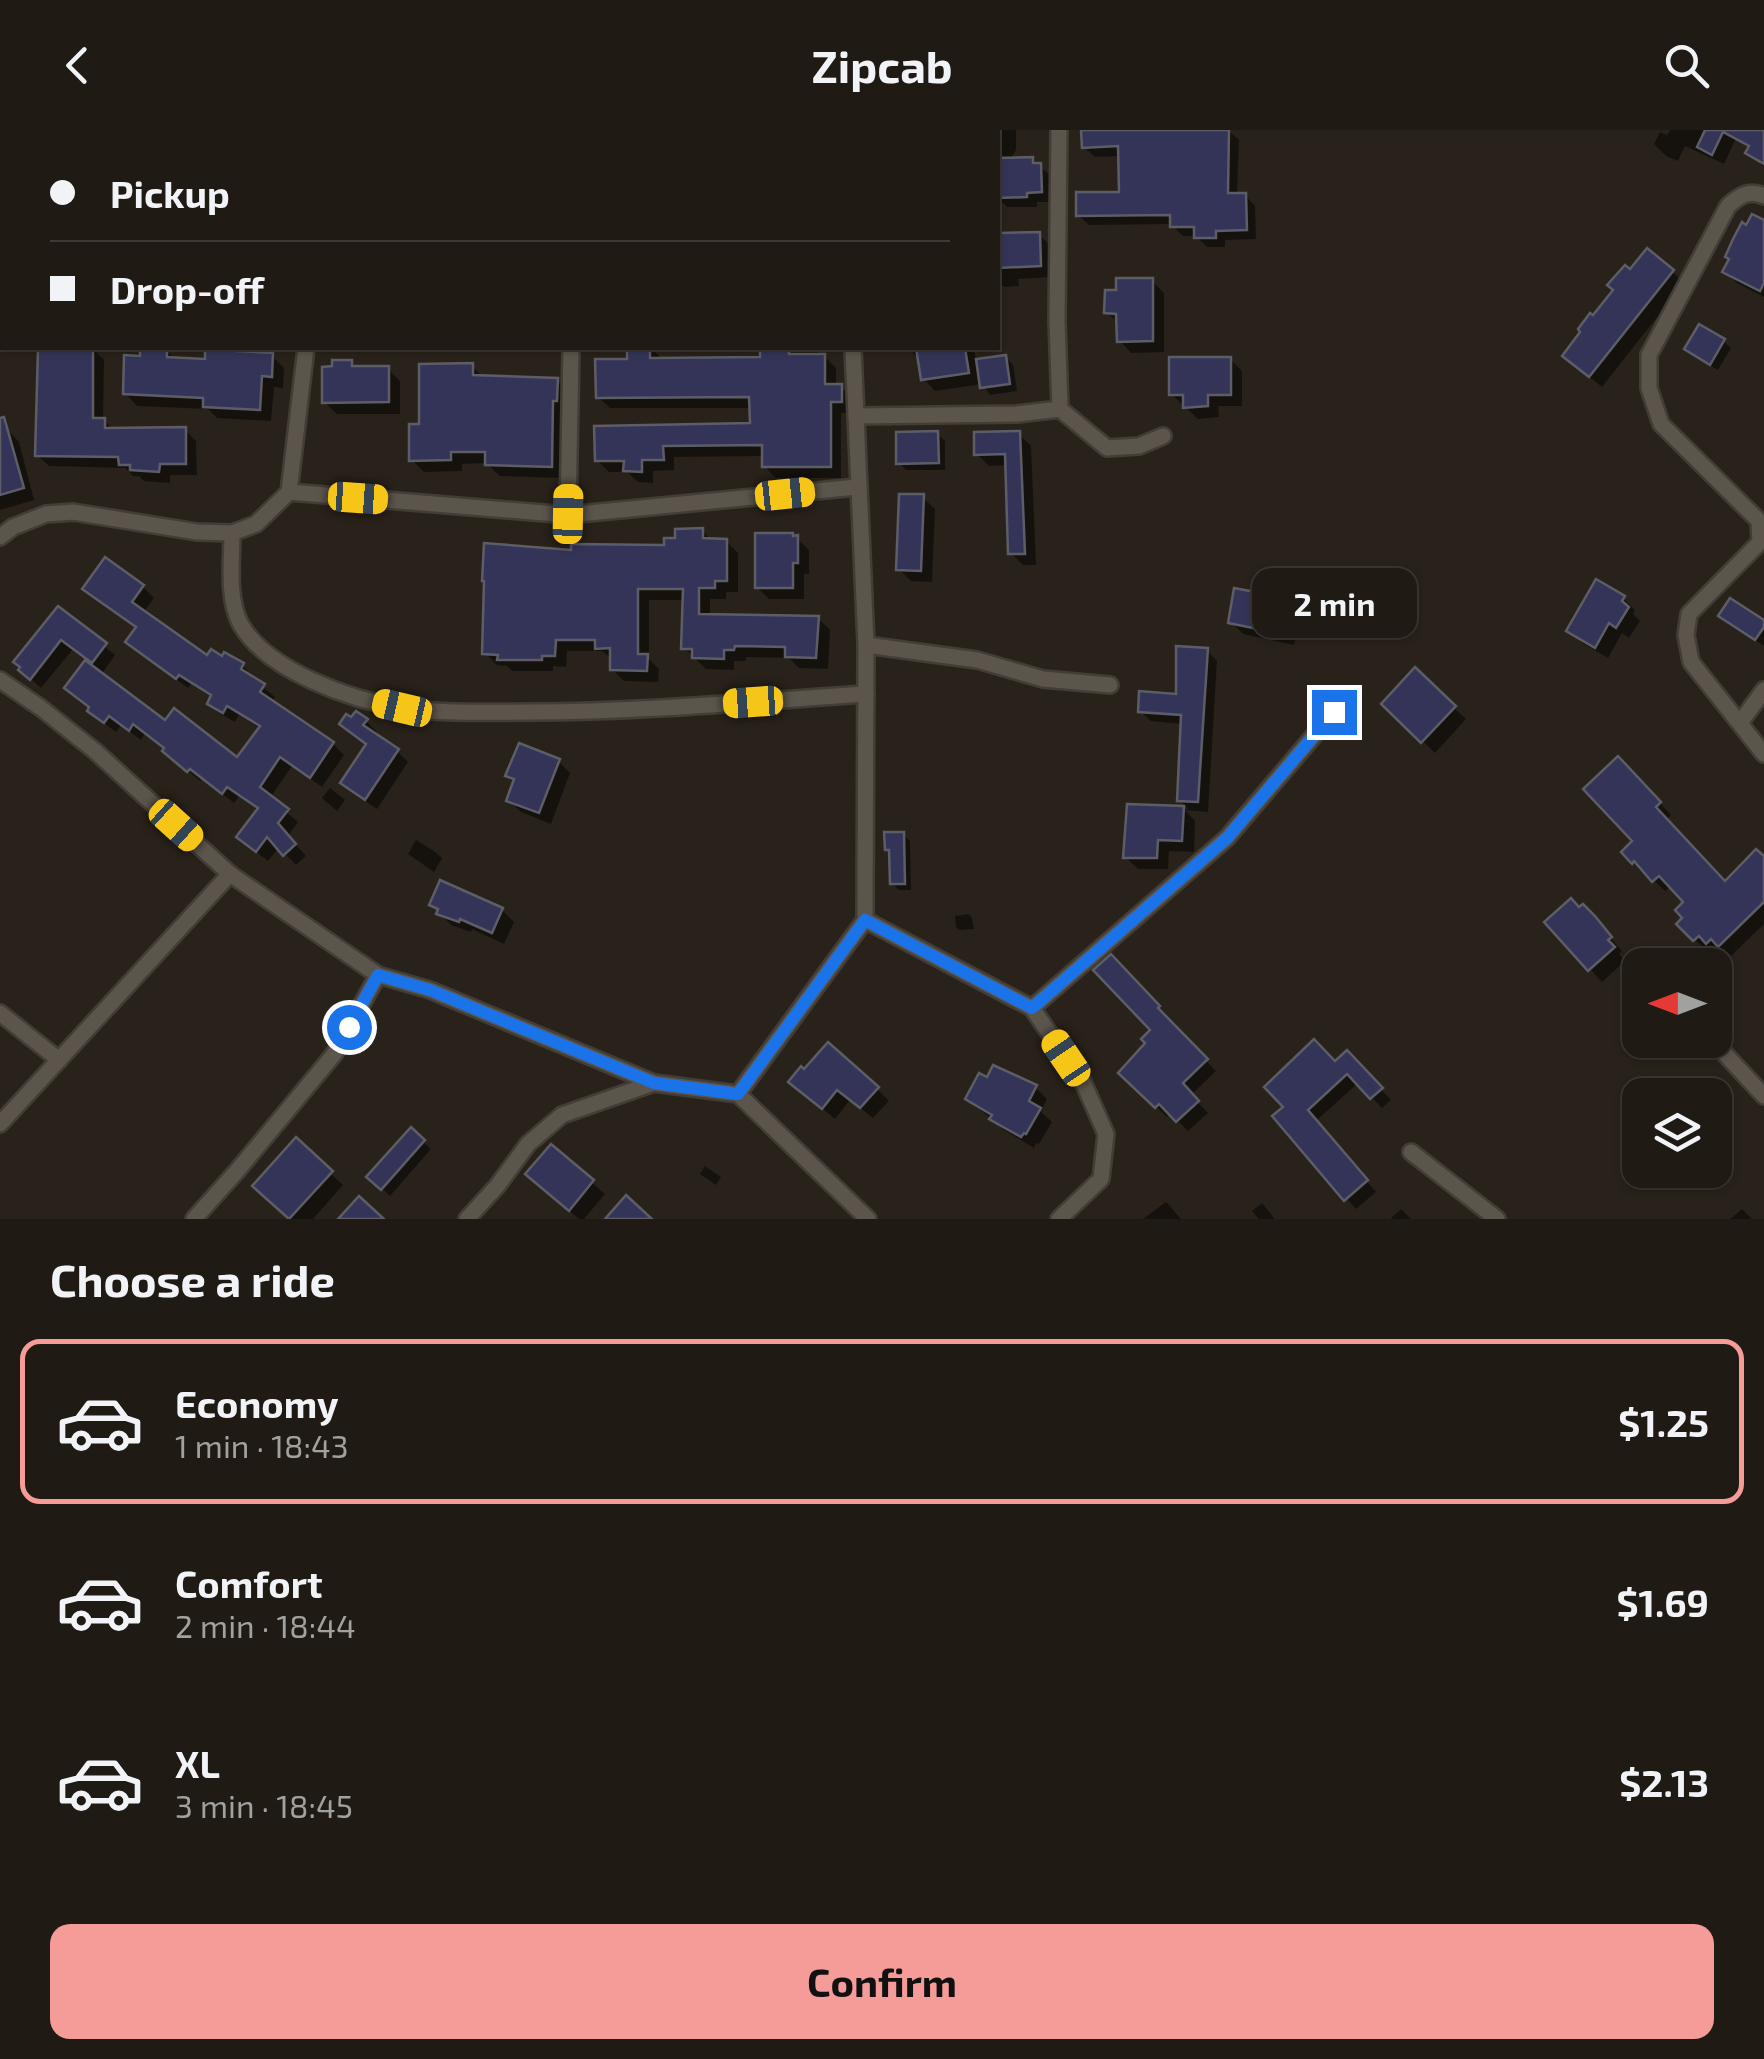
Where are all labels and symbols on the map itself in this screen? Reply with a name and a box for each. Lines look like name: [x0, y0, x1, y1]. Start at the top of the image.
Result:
car: [754, 476, 816, 512]
car: [327, 481, 389, 515]
car: [552, 484, 584, 544]
callout: 2 min: [1252, 567, 1416, 637]
car: [722, 685, 784, 719]
car: [369, 687, 435, 729]
route end: [1312, 690, 1357, 735]
car: [144, 794, 208, 856]
north arrow: [1622, 948, 1732, 1058]
route start: [327, 1005, 372, 1050]
car: [1037, 1025, 1095, 1091]

